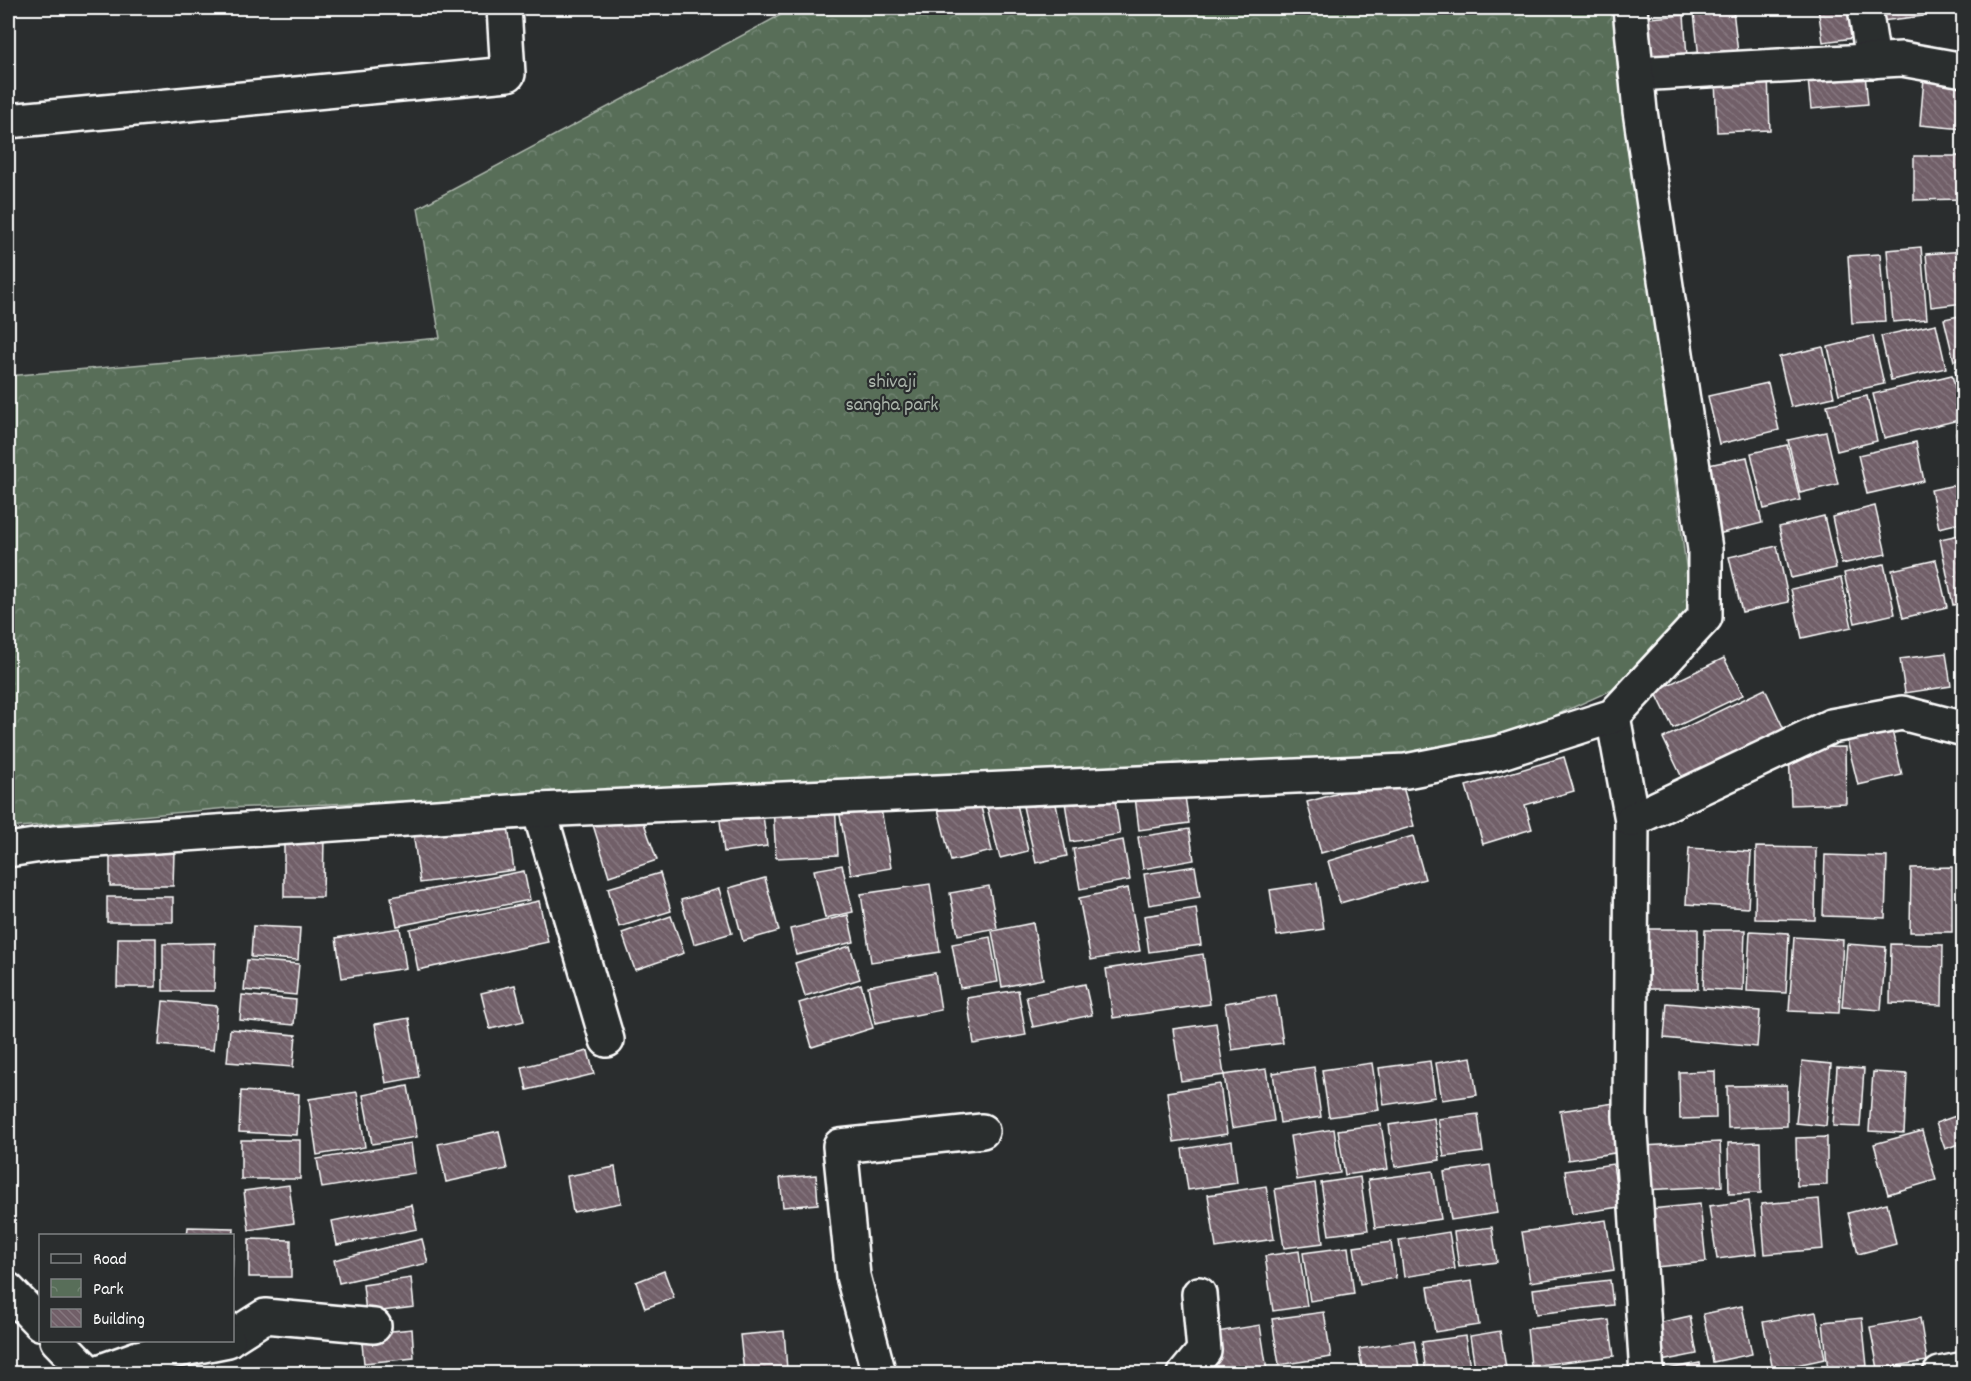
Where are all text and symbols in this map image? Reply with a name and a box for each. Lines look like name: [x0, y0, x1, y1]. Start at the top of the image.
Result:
park label: shivaji sangha park: [845, 369, 939, 420]
legend: [39, 1234, 234, 1342]
text: Road: [93, 1248, 127, 1273]
text: Park: [93, 1278, 124, 1303]
text: Building: [93, 1308, 145, 1333]

